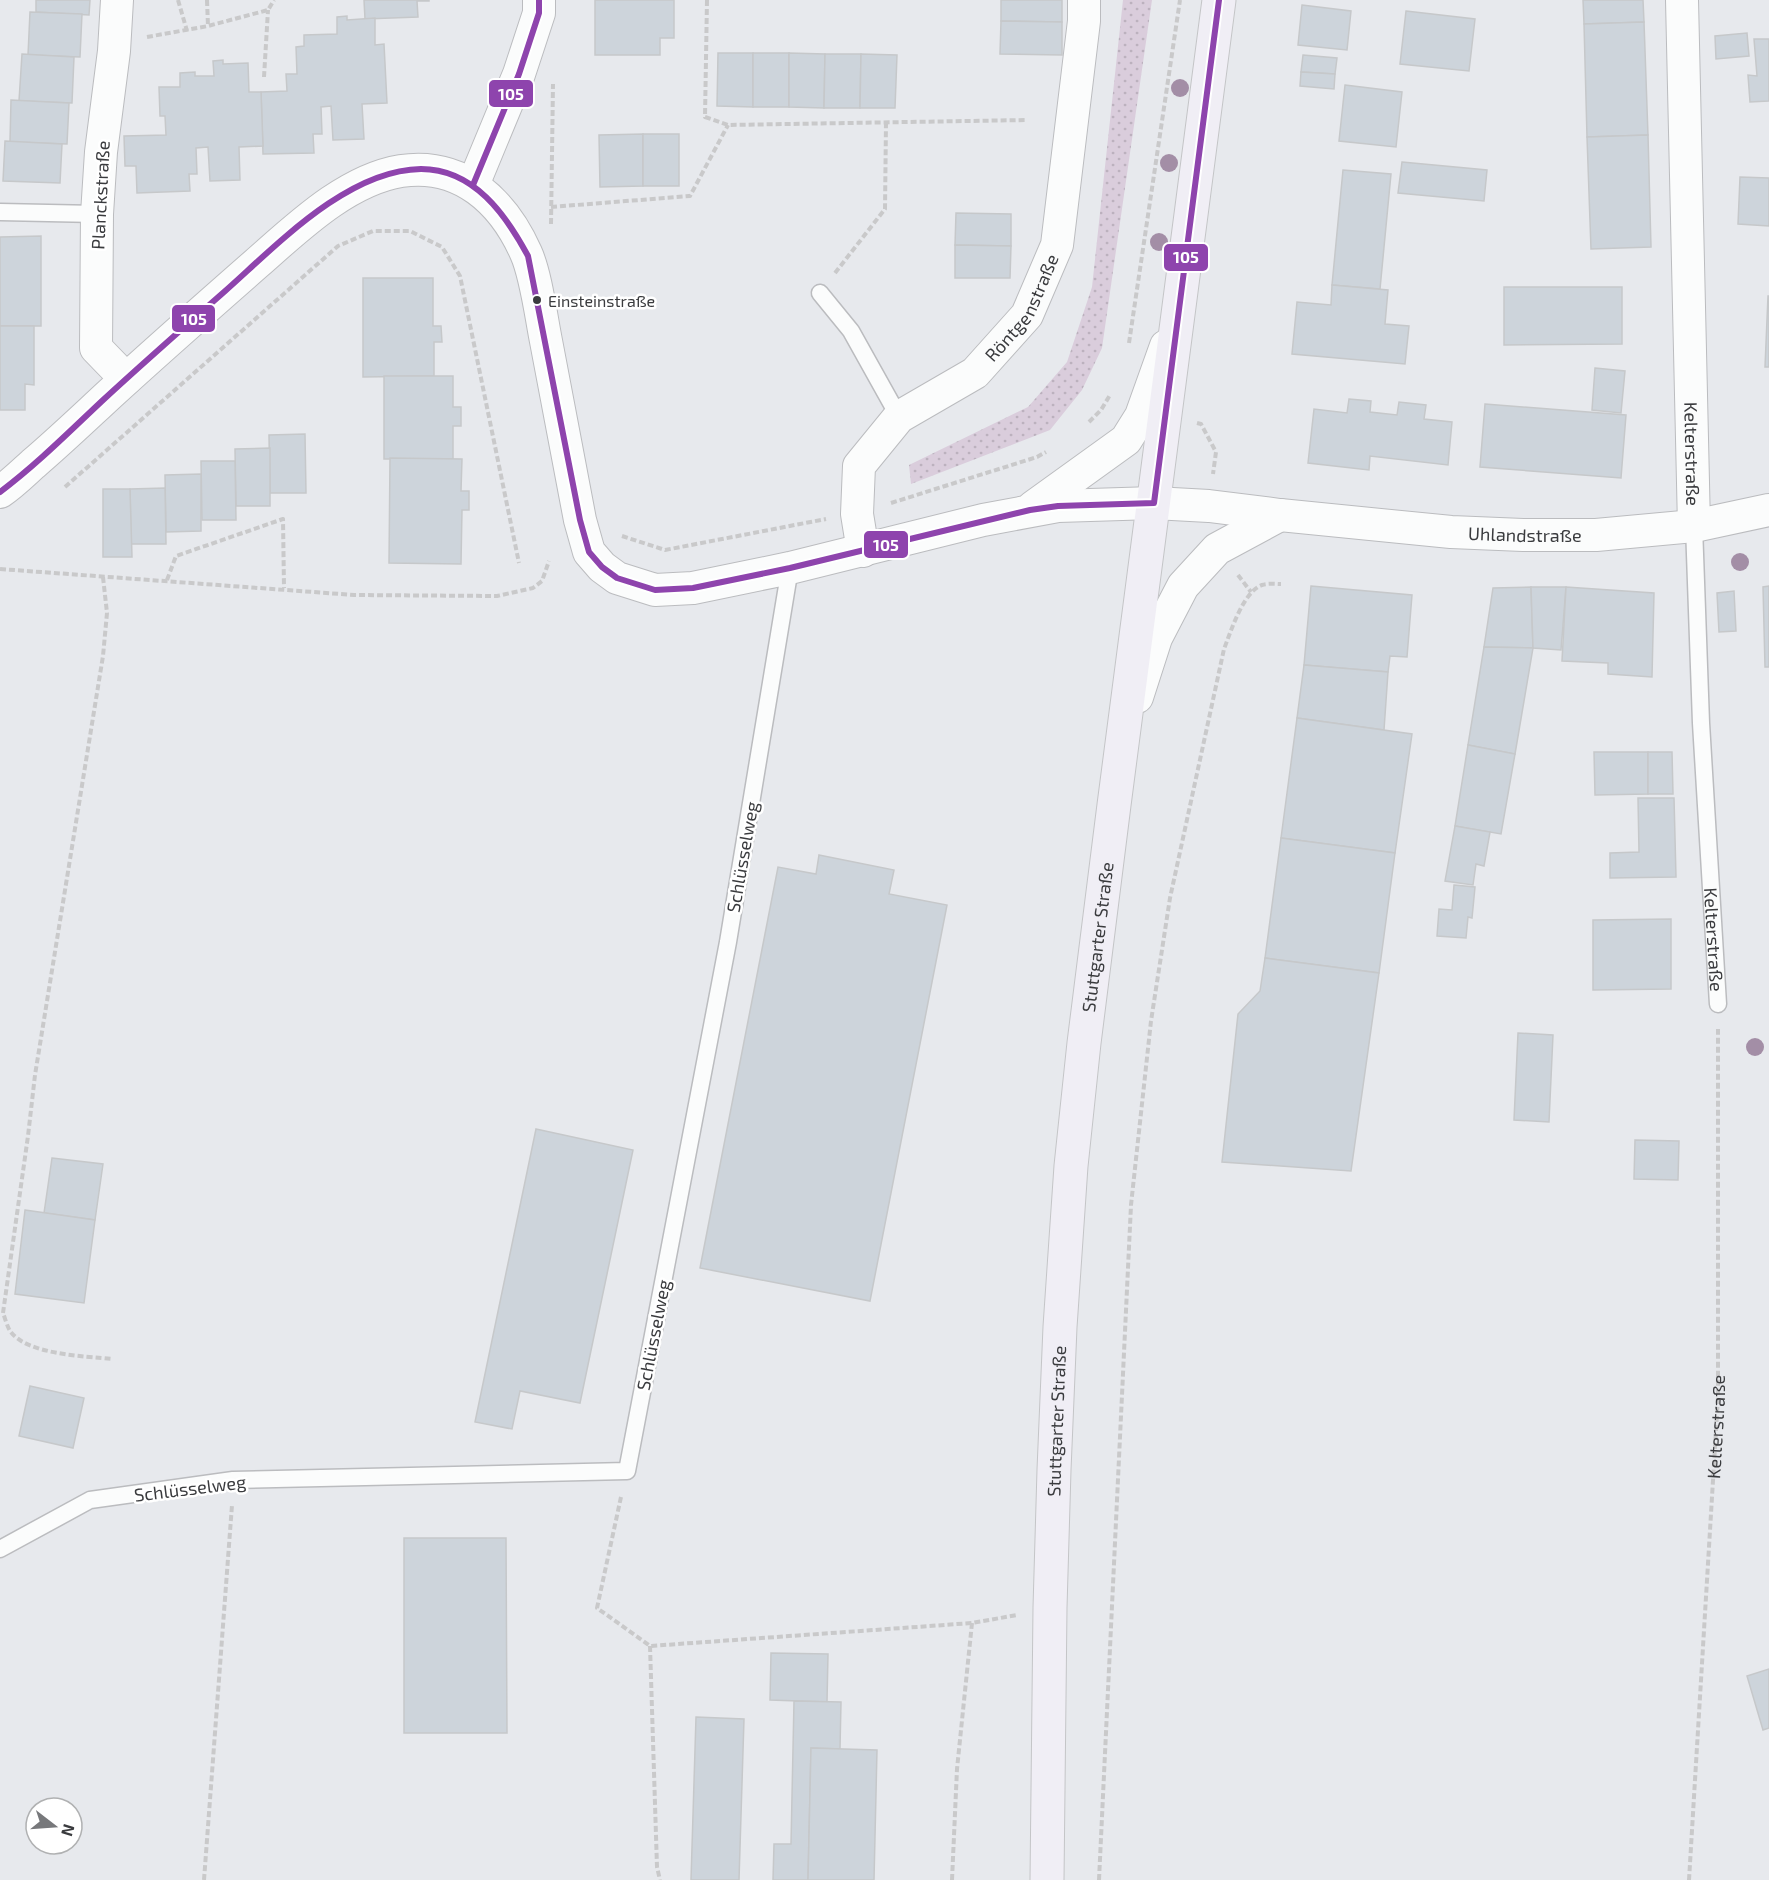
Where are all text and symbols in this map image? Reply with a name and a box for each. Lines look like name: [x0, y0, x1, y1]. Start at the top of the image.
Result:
line badge: 105: [488, 79, 534, 108]
text: 105: [498, 84, 524, 103]
street label: Planckstraße: [86, 140, 114, 250]
line badge: 105: [1163, 243, 1209, 272]
text: 105: [1173, 247, 1199, 266]
street label: Röntgenstraße: [980, 251, 1063, 366]
place label: Einsteinstraße: [548, 291, 655, 310]
marker: Einsteinstraße: [531, 294, 543, 306]
line badge: 105: [171, 304, 216, 333]
text: 105: [181, 309, 207, 328]
street label: Kelterstraße: [1680, 402, 1705, 506]
street label: Uhlandstraße: [1468, 522, 1582, 546]
line badge: 105: [863, 530, 909, 559]
text: 105: [873, 535, 899, 554]
street label: Schlüsselweg: [721, 800, 763, 914]
street label: Stuttgarter Straße: [1077, 861, 1118, 1013]
street label: Kelterstraße: [1700, 887, 1728, 992]
street label: Schlüsselweg: [631, 1278, 675, 1392]
street label: Stuttgarter Straße: [1042, 1345, 1070, 1497]
street label: Kelterstraße: [1702, 1375, 1729, 1479]
street label: Schlüsselweg: [133, 1470, 247, 1506]
north arrow: [24, 1796, 84, 1856]
text: N: [58, 1822, 80, 1839]

